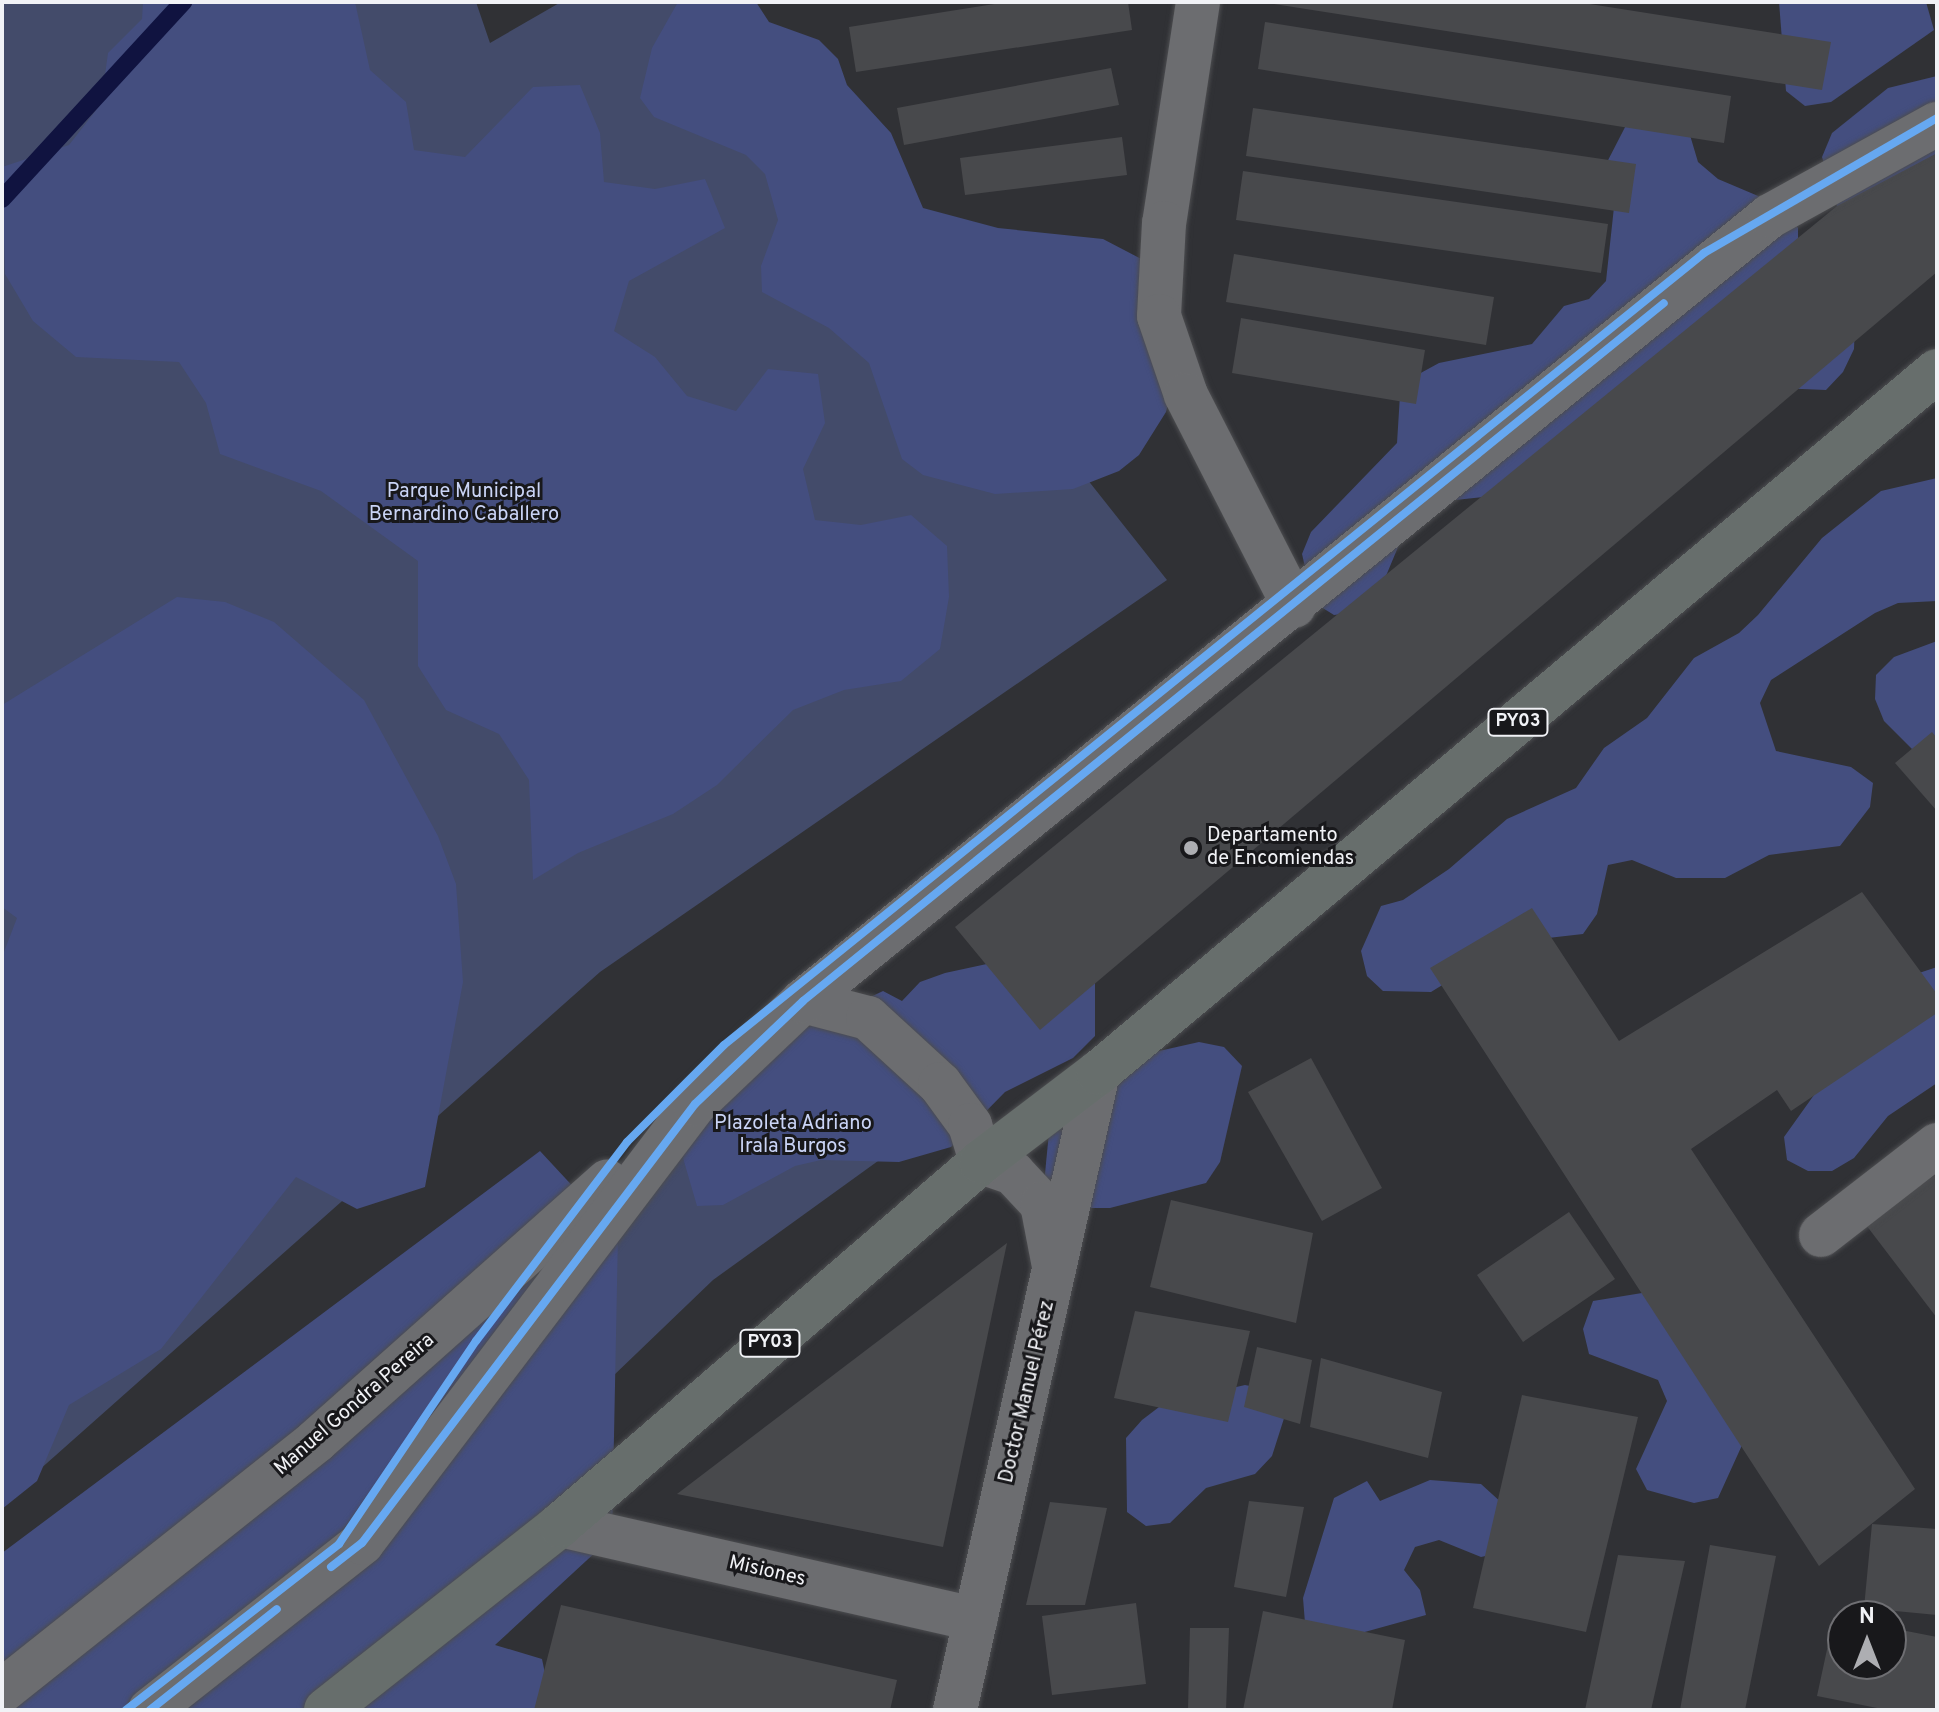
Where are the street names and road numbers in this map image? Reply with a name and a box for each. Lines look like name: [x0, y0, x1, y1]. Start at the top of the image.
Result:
road number: PY03: [1486, 708, 1550, 736]
street label: Doctor Manuel Pérez: [995, 1299, 1061, 1485]
street label: Manuel Gondra Pereira: [270, 1329, 440, 1481]
road number: PY03: [738, 1329, 802, 1357]
street label: Misiones: [726, 1552, 808, 1592]

